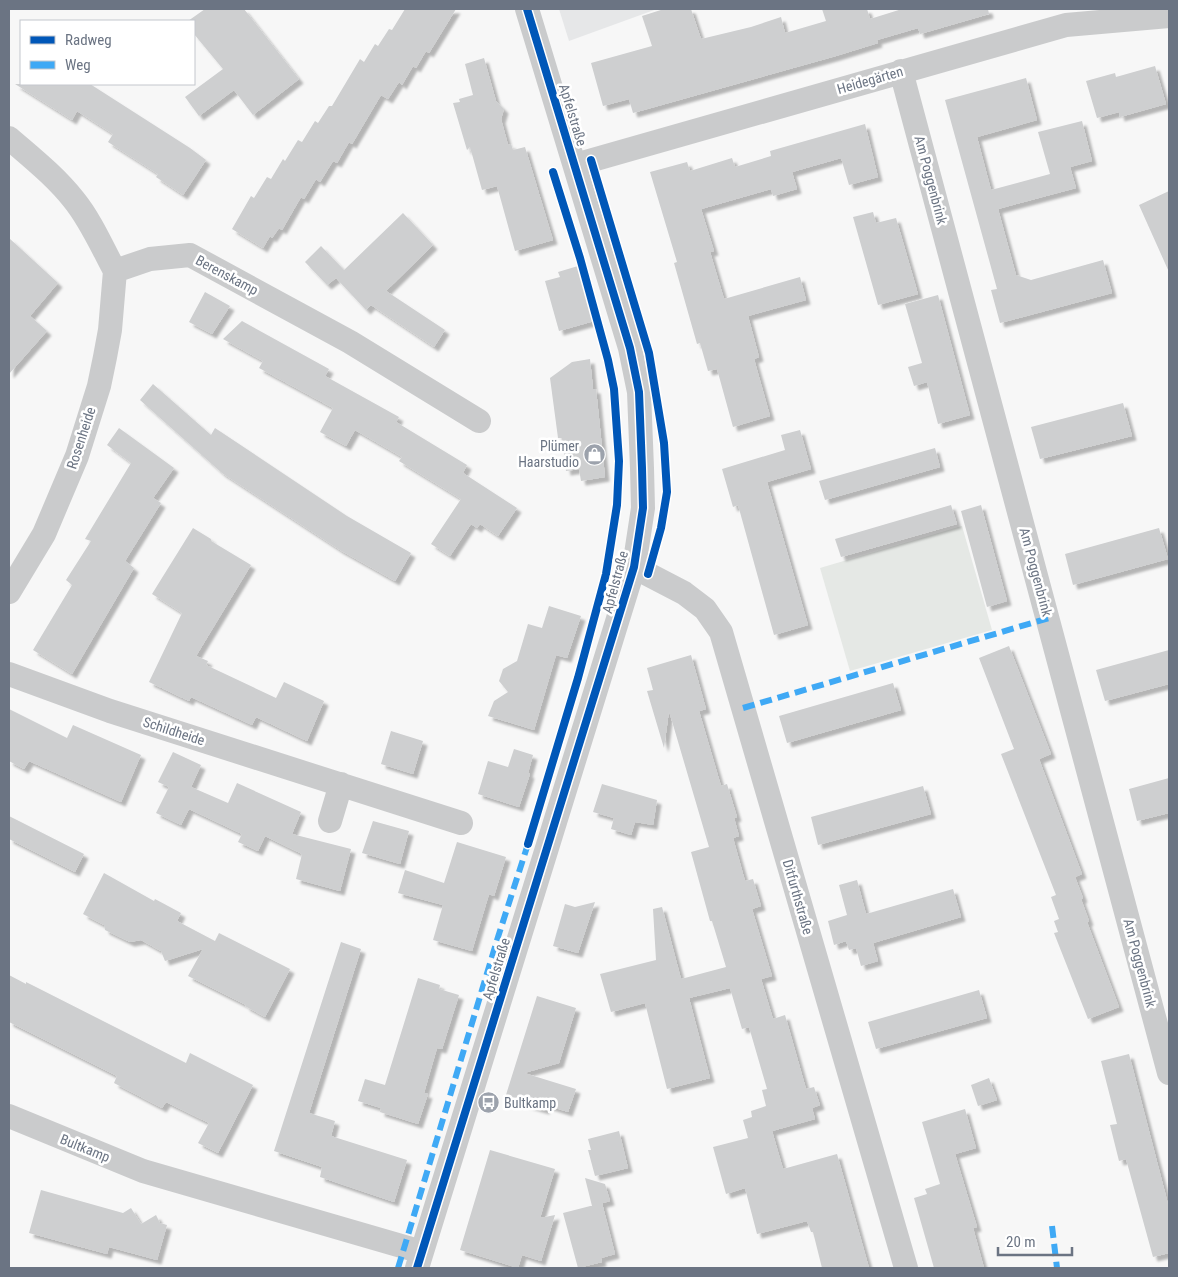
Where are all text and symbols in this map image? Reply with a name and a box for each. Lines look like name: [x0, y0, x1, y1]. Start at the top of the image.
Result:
legend: [20, 20, 195, 85]
text: Radweg: [65, 31, 112, 49]
text: Weg: [65, 56, 91, 74]
street label: Heidegärten: [835, 63, 905, 97]
street label: Apfelstraße: [556, 82, 590, 148]
street label: Am Poggenbrink: [911, 134, 951, 227]
street label: Berenskamp: [193, 252, 261, 298]
street label: Rosenheide: [63, 405, 99, 471]
place label: Plümer Haarstudio: [518, 438, 579, 470]
shop icon: Plümer Haarstudio: [583, 442, 607, 466]
street label: Am Poggenbrink: [1016, 526, 1056, 619]
street label: Apfelstraße: [599, 549, 631, 615]
street label: Schildheide: [141, 714, 207, 749]
street label: Ditfurthstraße: [780, 858, 816, 937]
street label: Am Poggenbrink: [1120, 917, 1160, 1010]
street label: Apfelstraße: [479, 936, 513, 1002]
bus stop icon: Bultkamp: [476, 1091, 500, 1115]
place label: Bultkamp: [504, 1095, 556, 1111]
street label: Bultkamp: [58, 1131, 112, 1165]
scale bar: [998, 1224, 1072, 1256]
text: 20 m: [1006, 1233, 1036, 1251]

